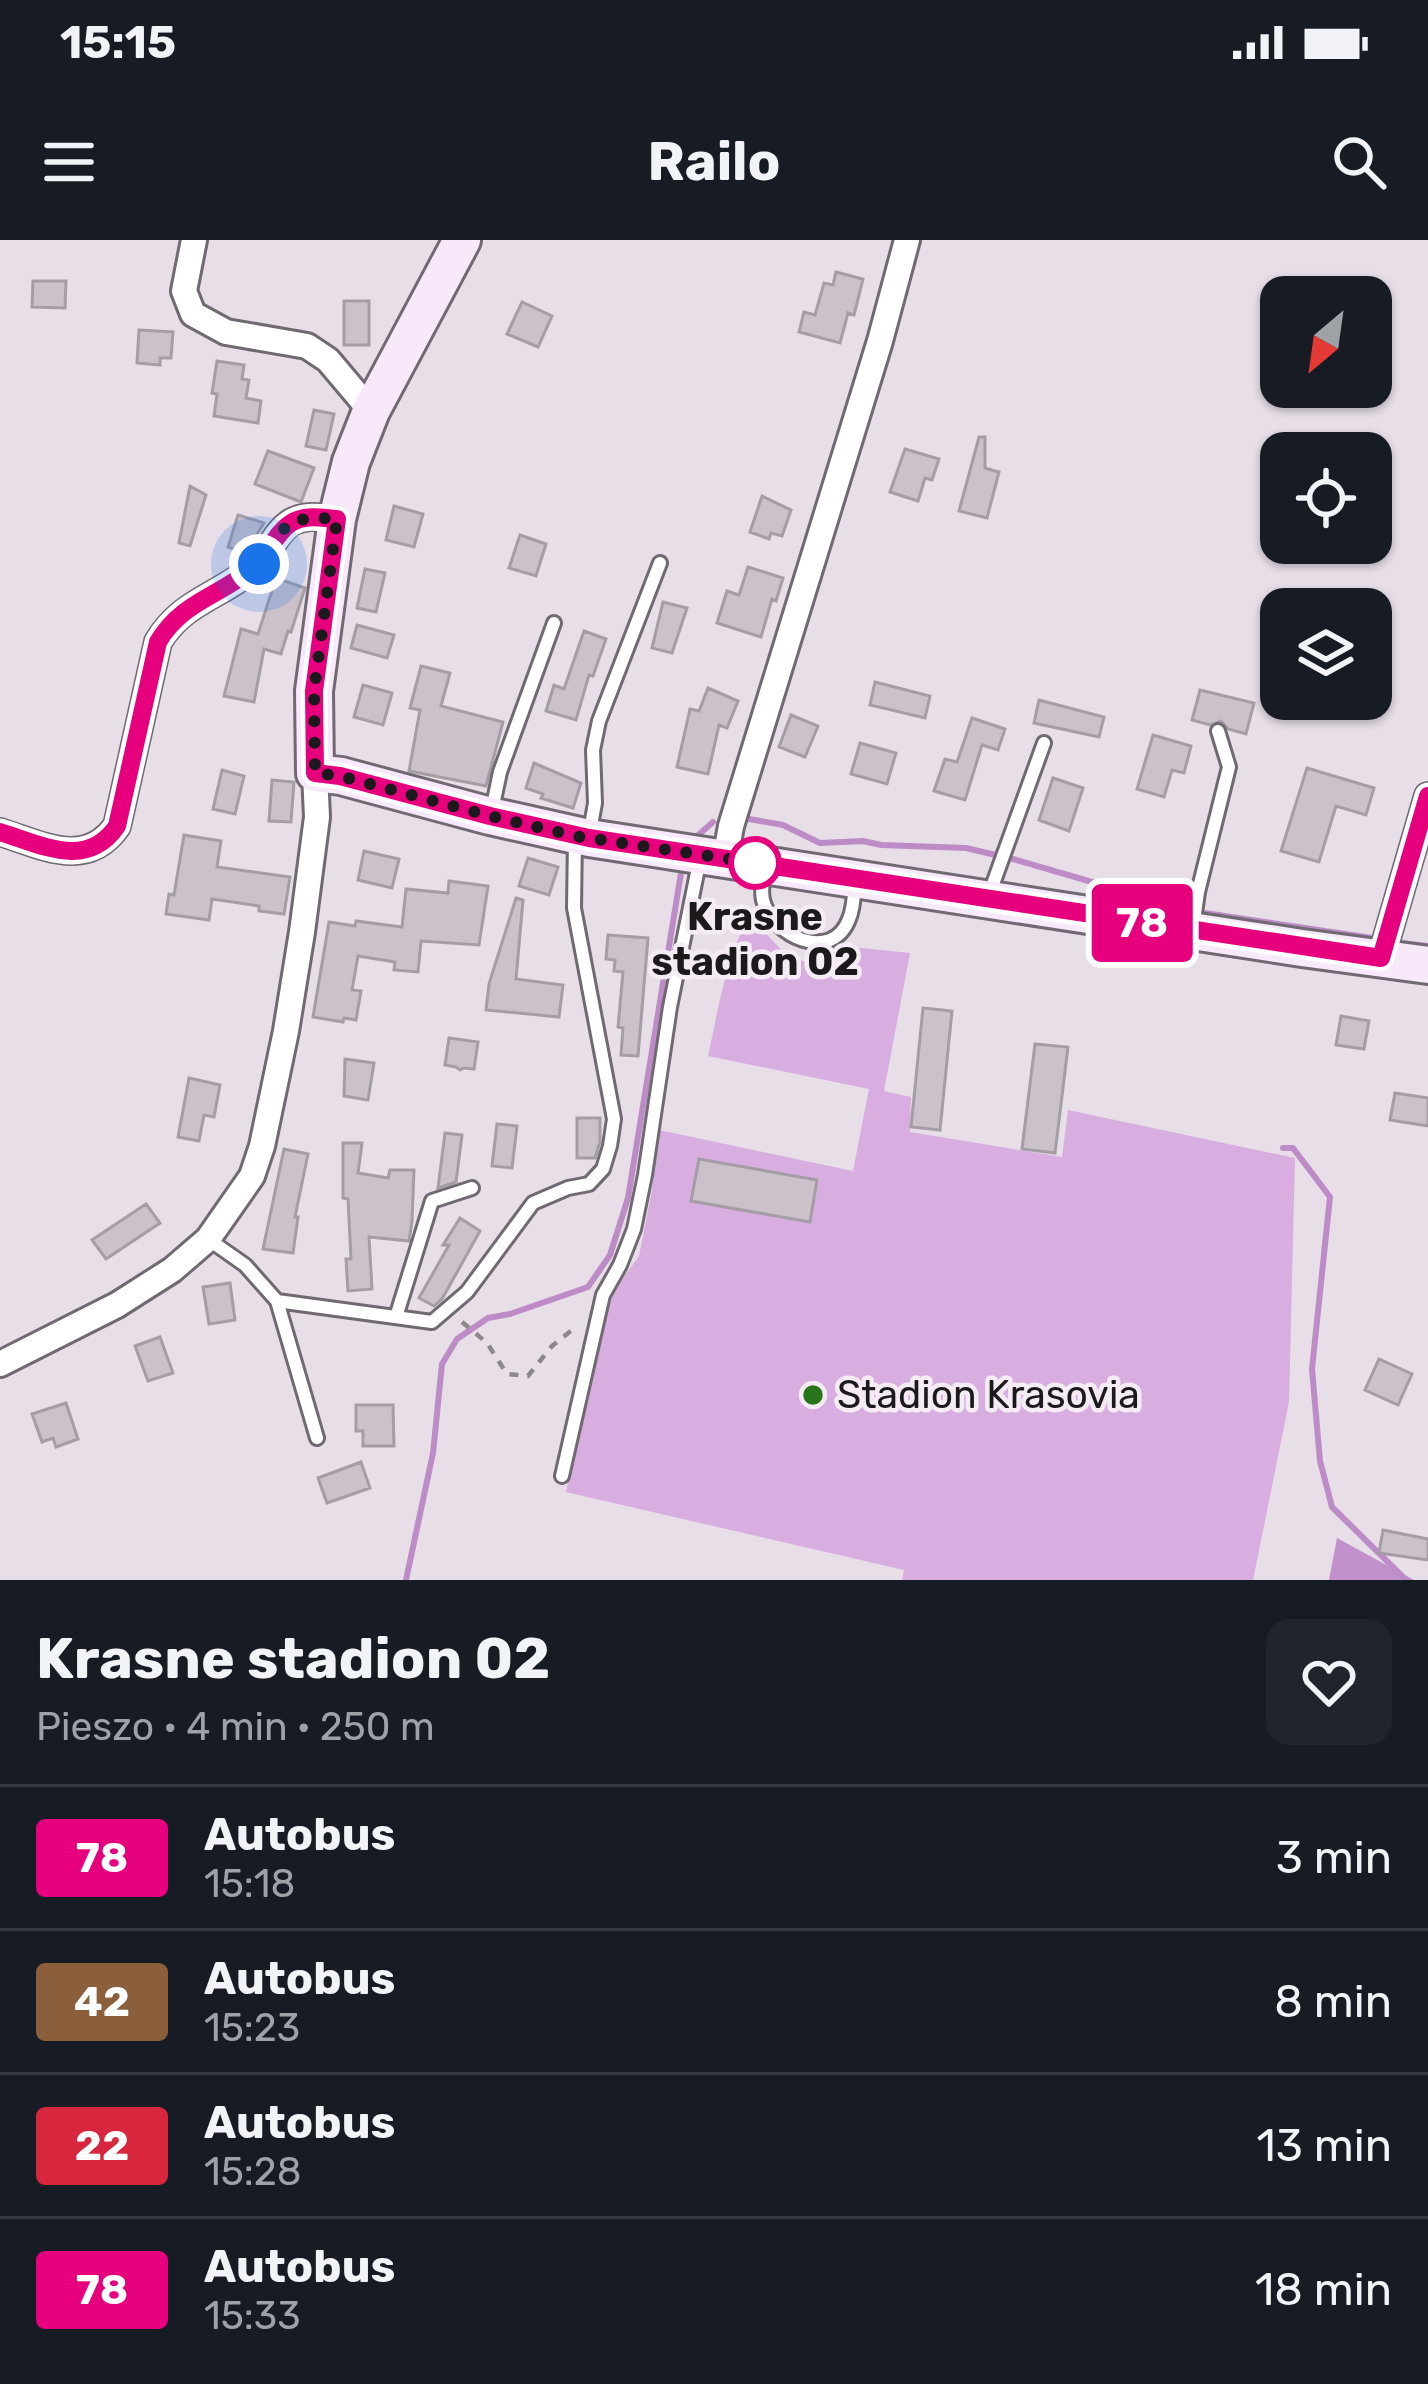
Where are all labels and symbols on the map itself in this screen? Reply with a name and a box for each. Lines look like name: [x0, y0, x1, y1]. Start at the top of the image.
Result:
north arrow: [1260, 276, 1392, 408]
your location: [229, 534, 289, 594]
marker: Krasne stadion 02: [730, 838, 780, 888]
line badge: 78: [1088, 884, 1196, 962]
place label: Krasne stadion 02: [651, 894, 859, 985]
place label: Stadion Krasovia: [837, 1372, 1140, 1418]
marker: Stadion Krasovia: [800, 1382, 826, 1408]

